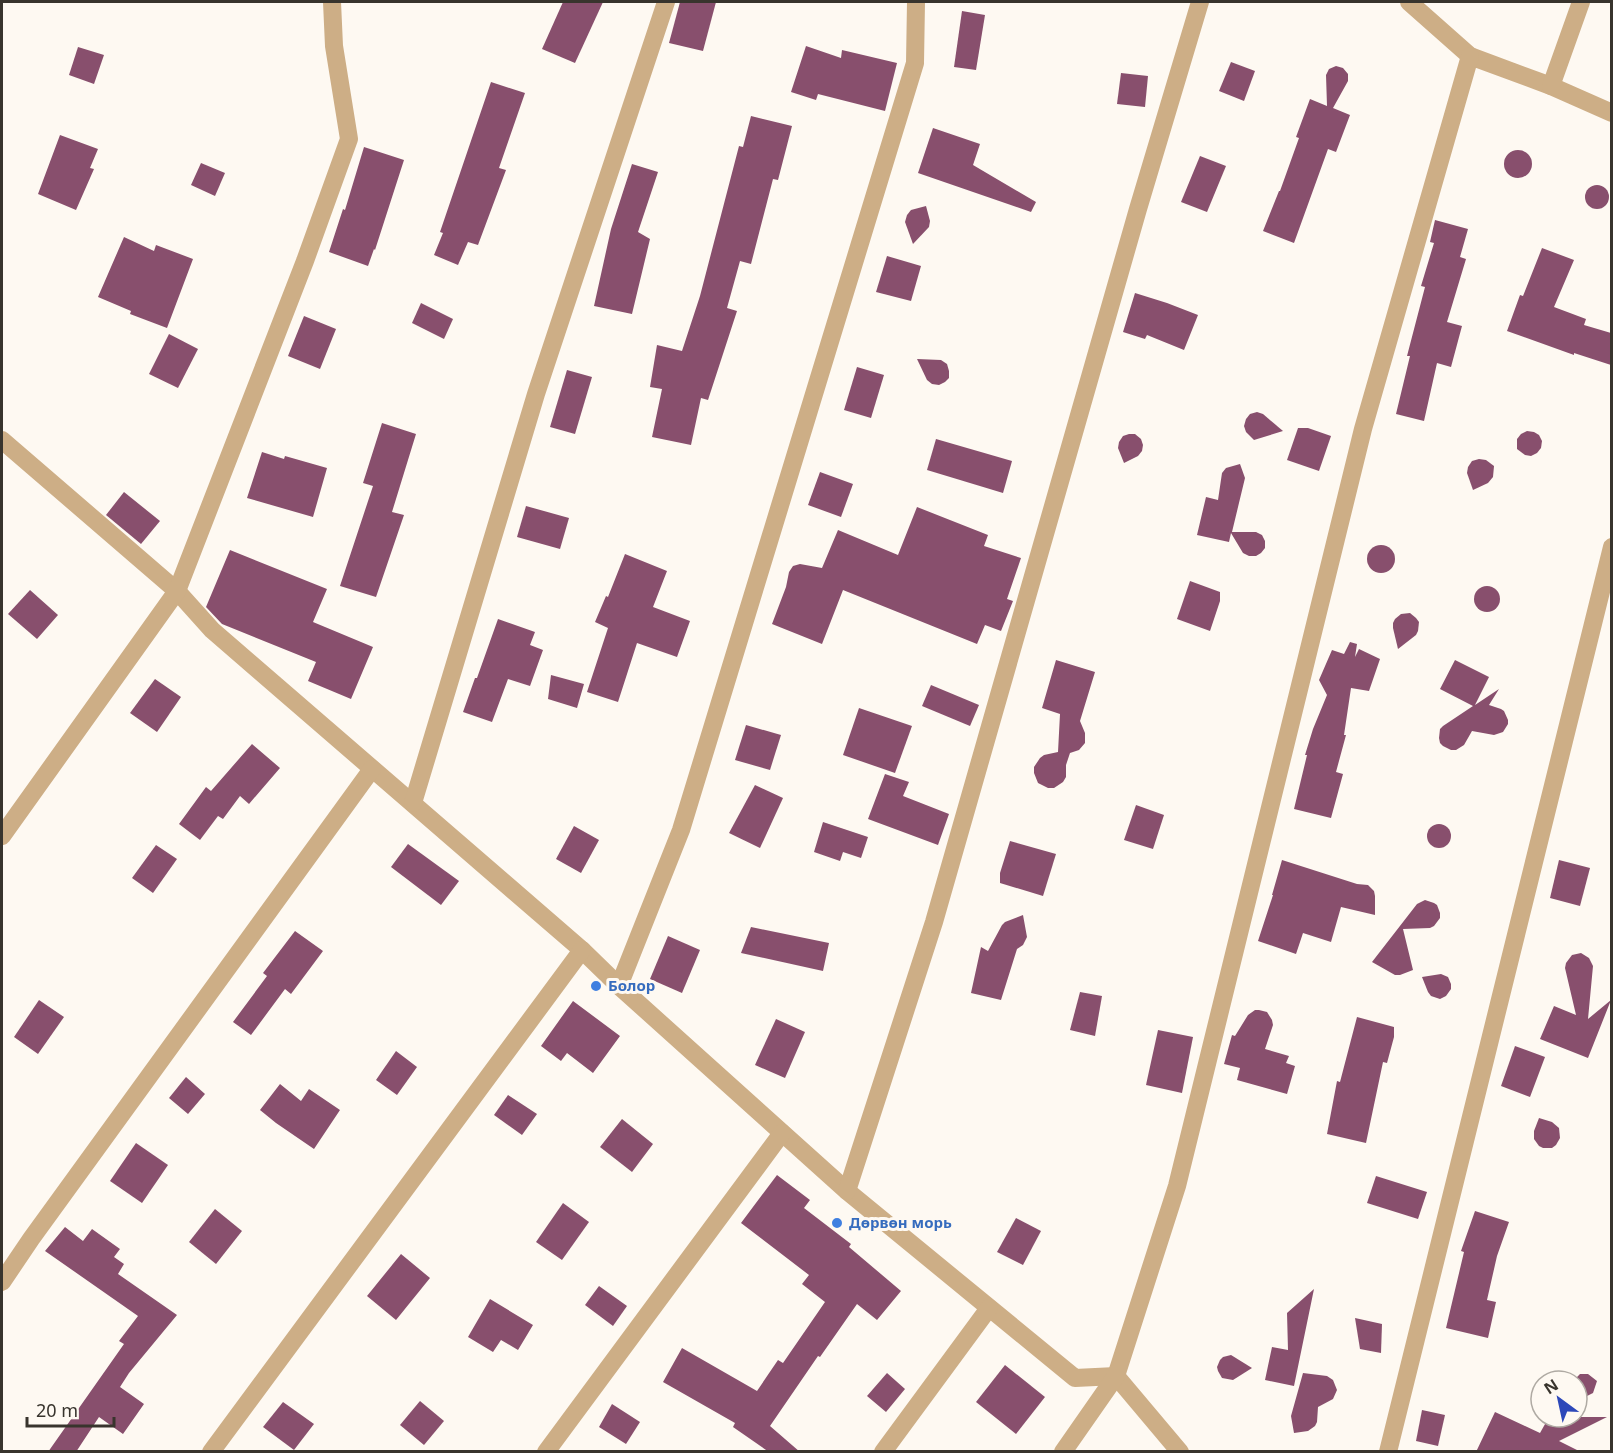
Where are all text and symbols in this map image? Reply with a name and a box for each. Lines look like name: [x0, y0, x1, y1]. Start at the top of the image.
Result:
place label: Болор: [608, 975, 655, 995]
marker: Болор: [589, 979, 603, 993]
place label: Дөрвөн морь: [849, 1212, 952, 1232]
marker: Дөрвөн морь: [830, 1216, 844, 1230]
north arrow: [1529, 1369, 1589, 1429]
text: N: [1539, 1374, 1562, 1399]
scale bar: [27, 1390, 114, 1428]
text: 20 m: [36, 1398, 78, 1422]

